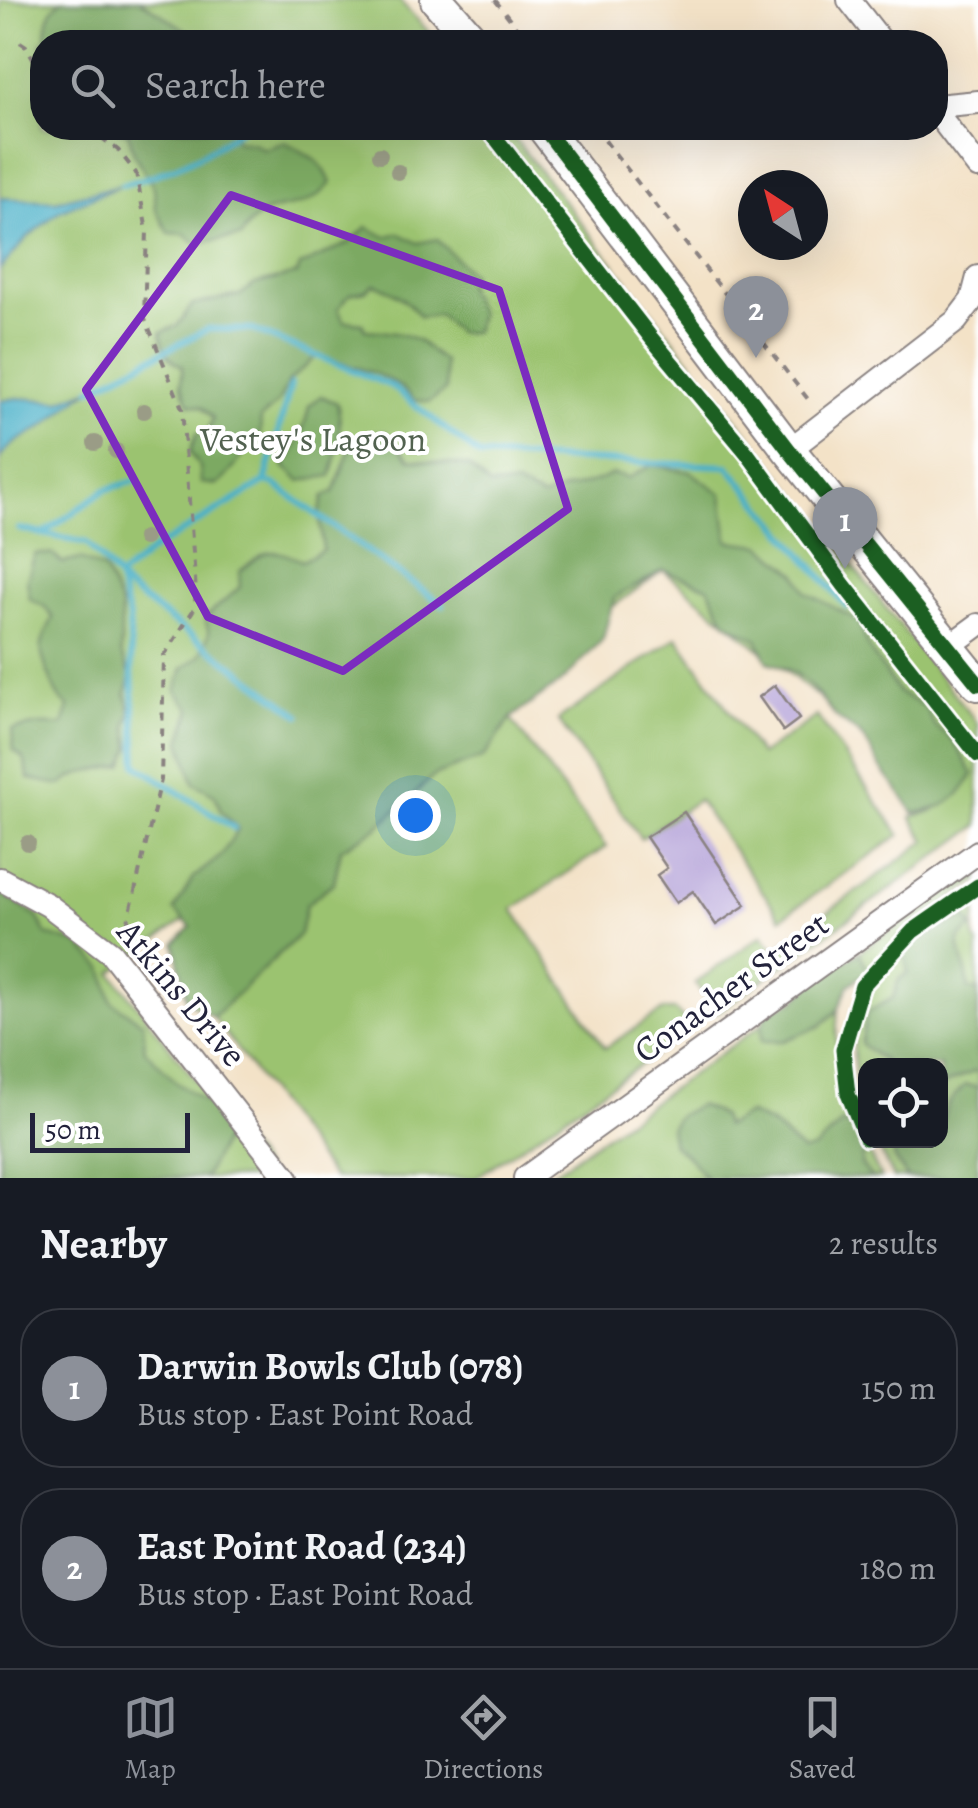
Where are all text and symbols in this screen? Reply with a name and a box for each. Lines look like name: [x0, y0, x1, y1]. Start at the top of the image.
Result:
search box: [30, 30, 948, 140]
icon: search: [65, 58, 120, 113]
text: Search here: [145, 59, 326, 111]
north arrow: [738, 170, 828, 260]
pin: 2: [724, 276, 788, 358]
park label: Vestey's Lagoon: [199, 415, 426, 463]
pin: 1: [812, 486, 878, 569]
your location: [390, 790, 441, 841]
street label: Conacher Street: [624, 900, 838, 1074]
street label: Atkins Drive: [106, 909, 258, 1077]
map controls: [858, 1058, 948, 1148]
button: locate: [858, 1058, 948, 1148]
scale bar: [30, 1108, 190, 1152]
text: 50 m: [45, 1111, 101, 1149]
text: Nearby: [40, 1215, 167, 1272]
text: 2 results: [829, 1221, 938, 1265]
text: Darwin Bowls Club (078): [137, 1340, 524, 1392]
text: 1: [69, 1366, 80, 1410]
text: 150 m: [861, 1366, 936, 1410]
text: Bus stop · East Point Road: [137, 1392, 473, 1436]
text: East Point Road (234): [137, 1520, 467, 1572]
text: 2: [67, 1546, 82, 1590]
text: 180 m: [860, 1546, 936, 1590]
text: Bus stop · East Point Road: [137, 1572, 473, 1616]
tab: Map: [123, 1690, 178, 1788]
tab: Directions: [423, 1690, 543, 1788]
tab: Saved: [789, 1690, 855, 1788]

